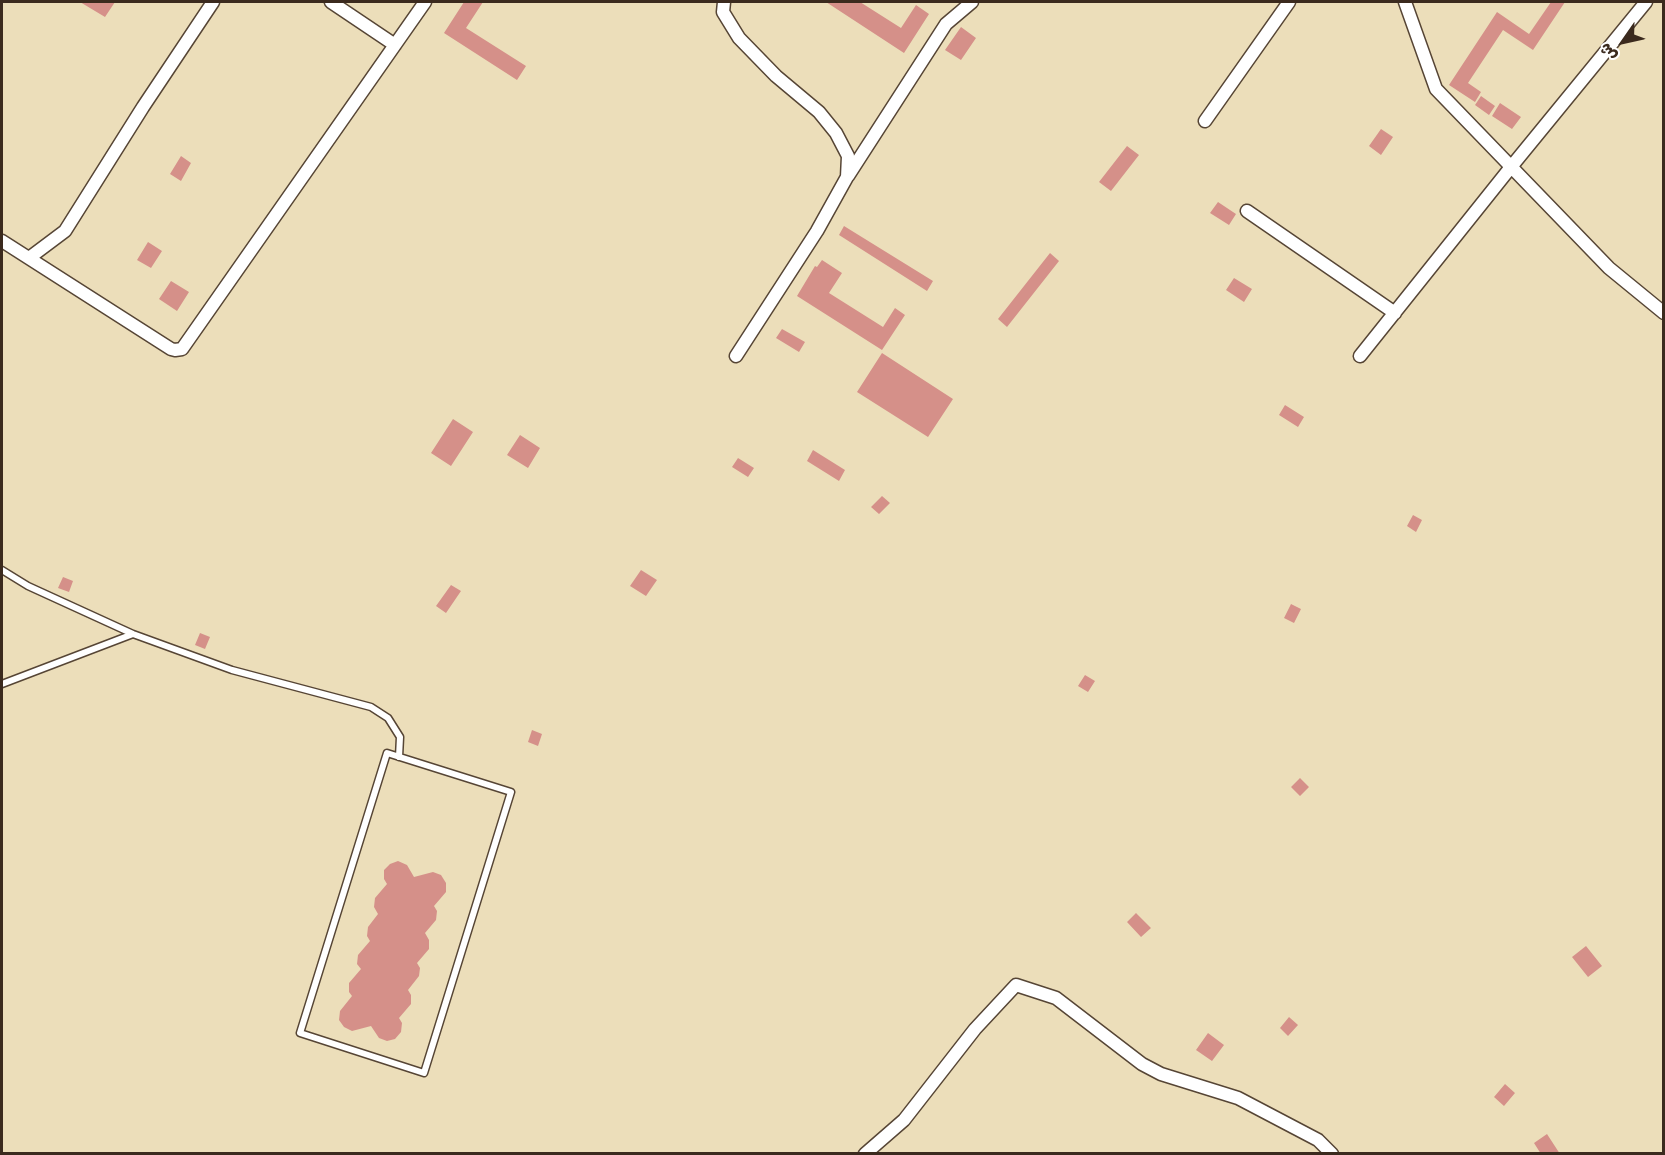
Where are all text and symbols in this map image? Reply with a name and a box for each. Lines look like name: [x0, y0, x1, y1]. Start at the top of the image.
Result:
north arrow: [1593, 12, 1653, 72]
text: ش: [1595, 39, 1621, 65]

